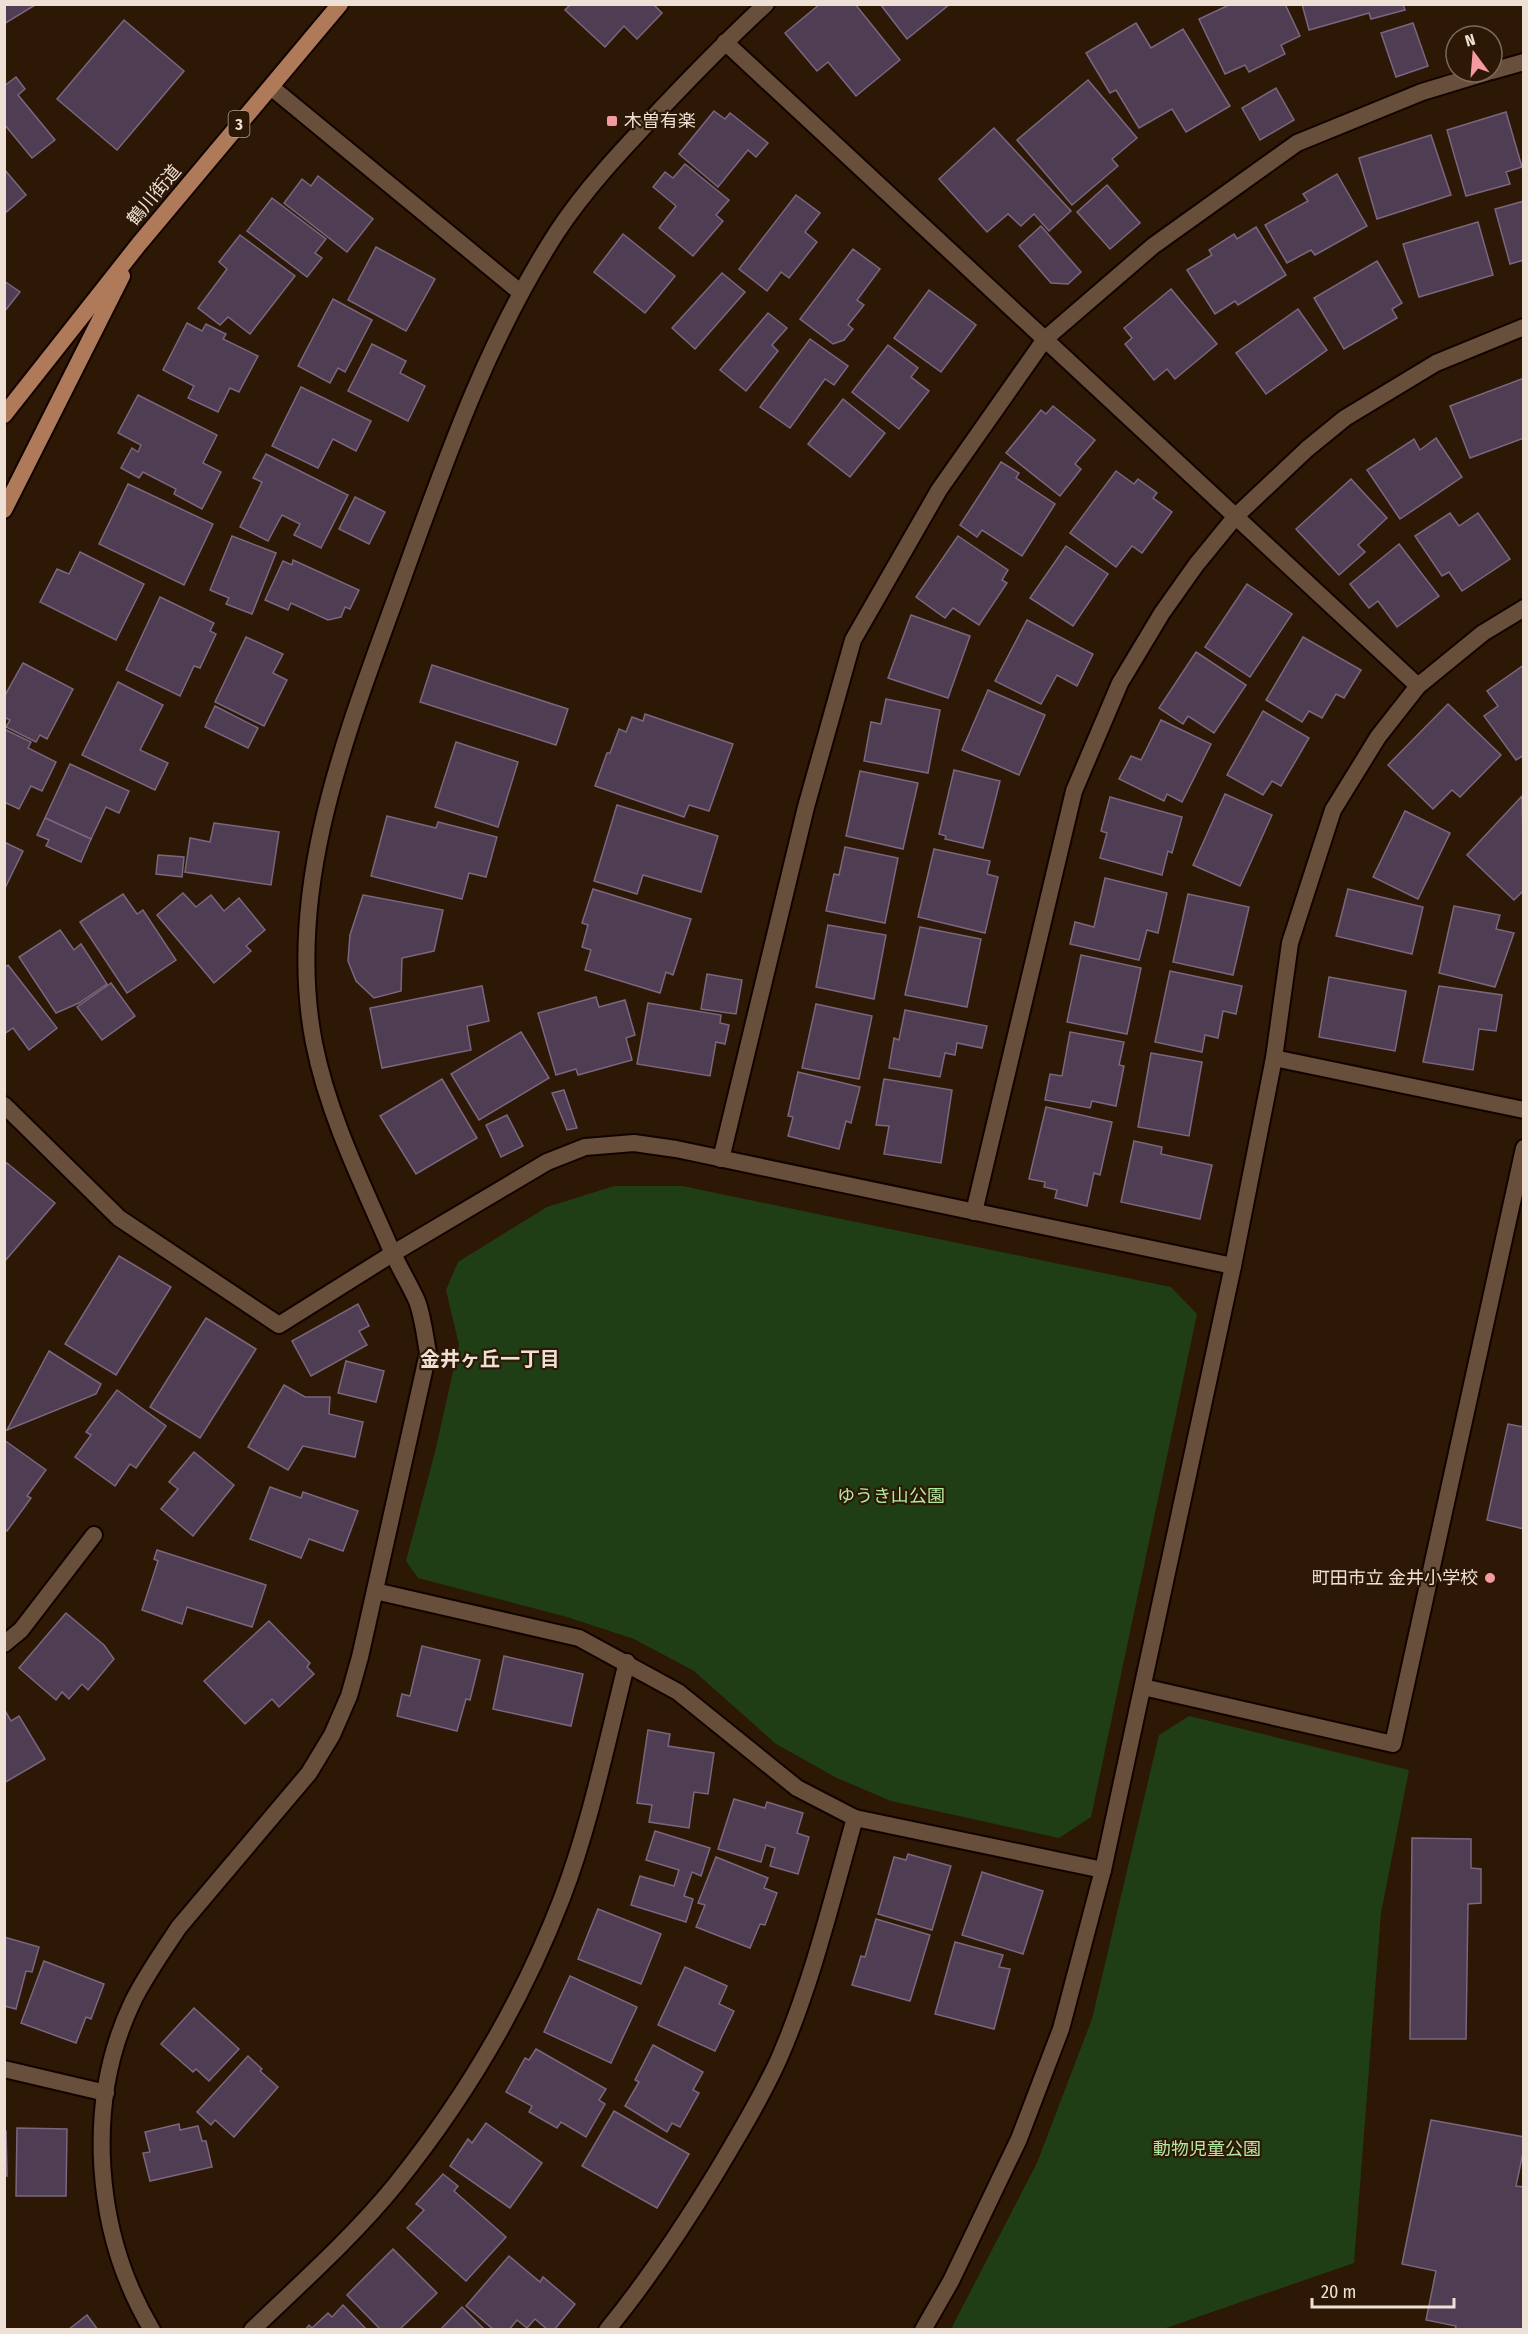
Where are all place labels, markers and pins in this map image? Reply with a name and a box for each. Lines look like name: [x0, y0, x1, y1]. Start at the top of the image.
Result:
place label: 木曽有楽: [624, 110, 696, 132]
marker: 木曽有楽: [605, 114, 619, 128]
place label: 町田市立 金井小学校: [1312, 1567, 1478, 1589]
marker: 町田市立 金井小学校: [1483, 1571, 1497, 1585]

